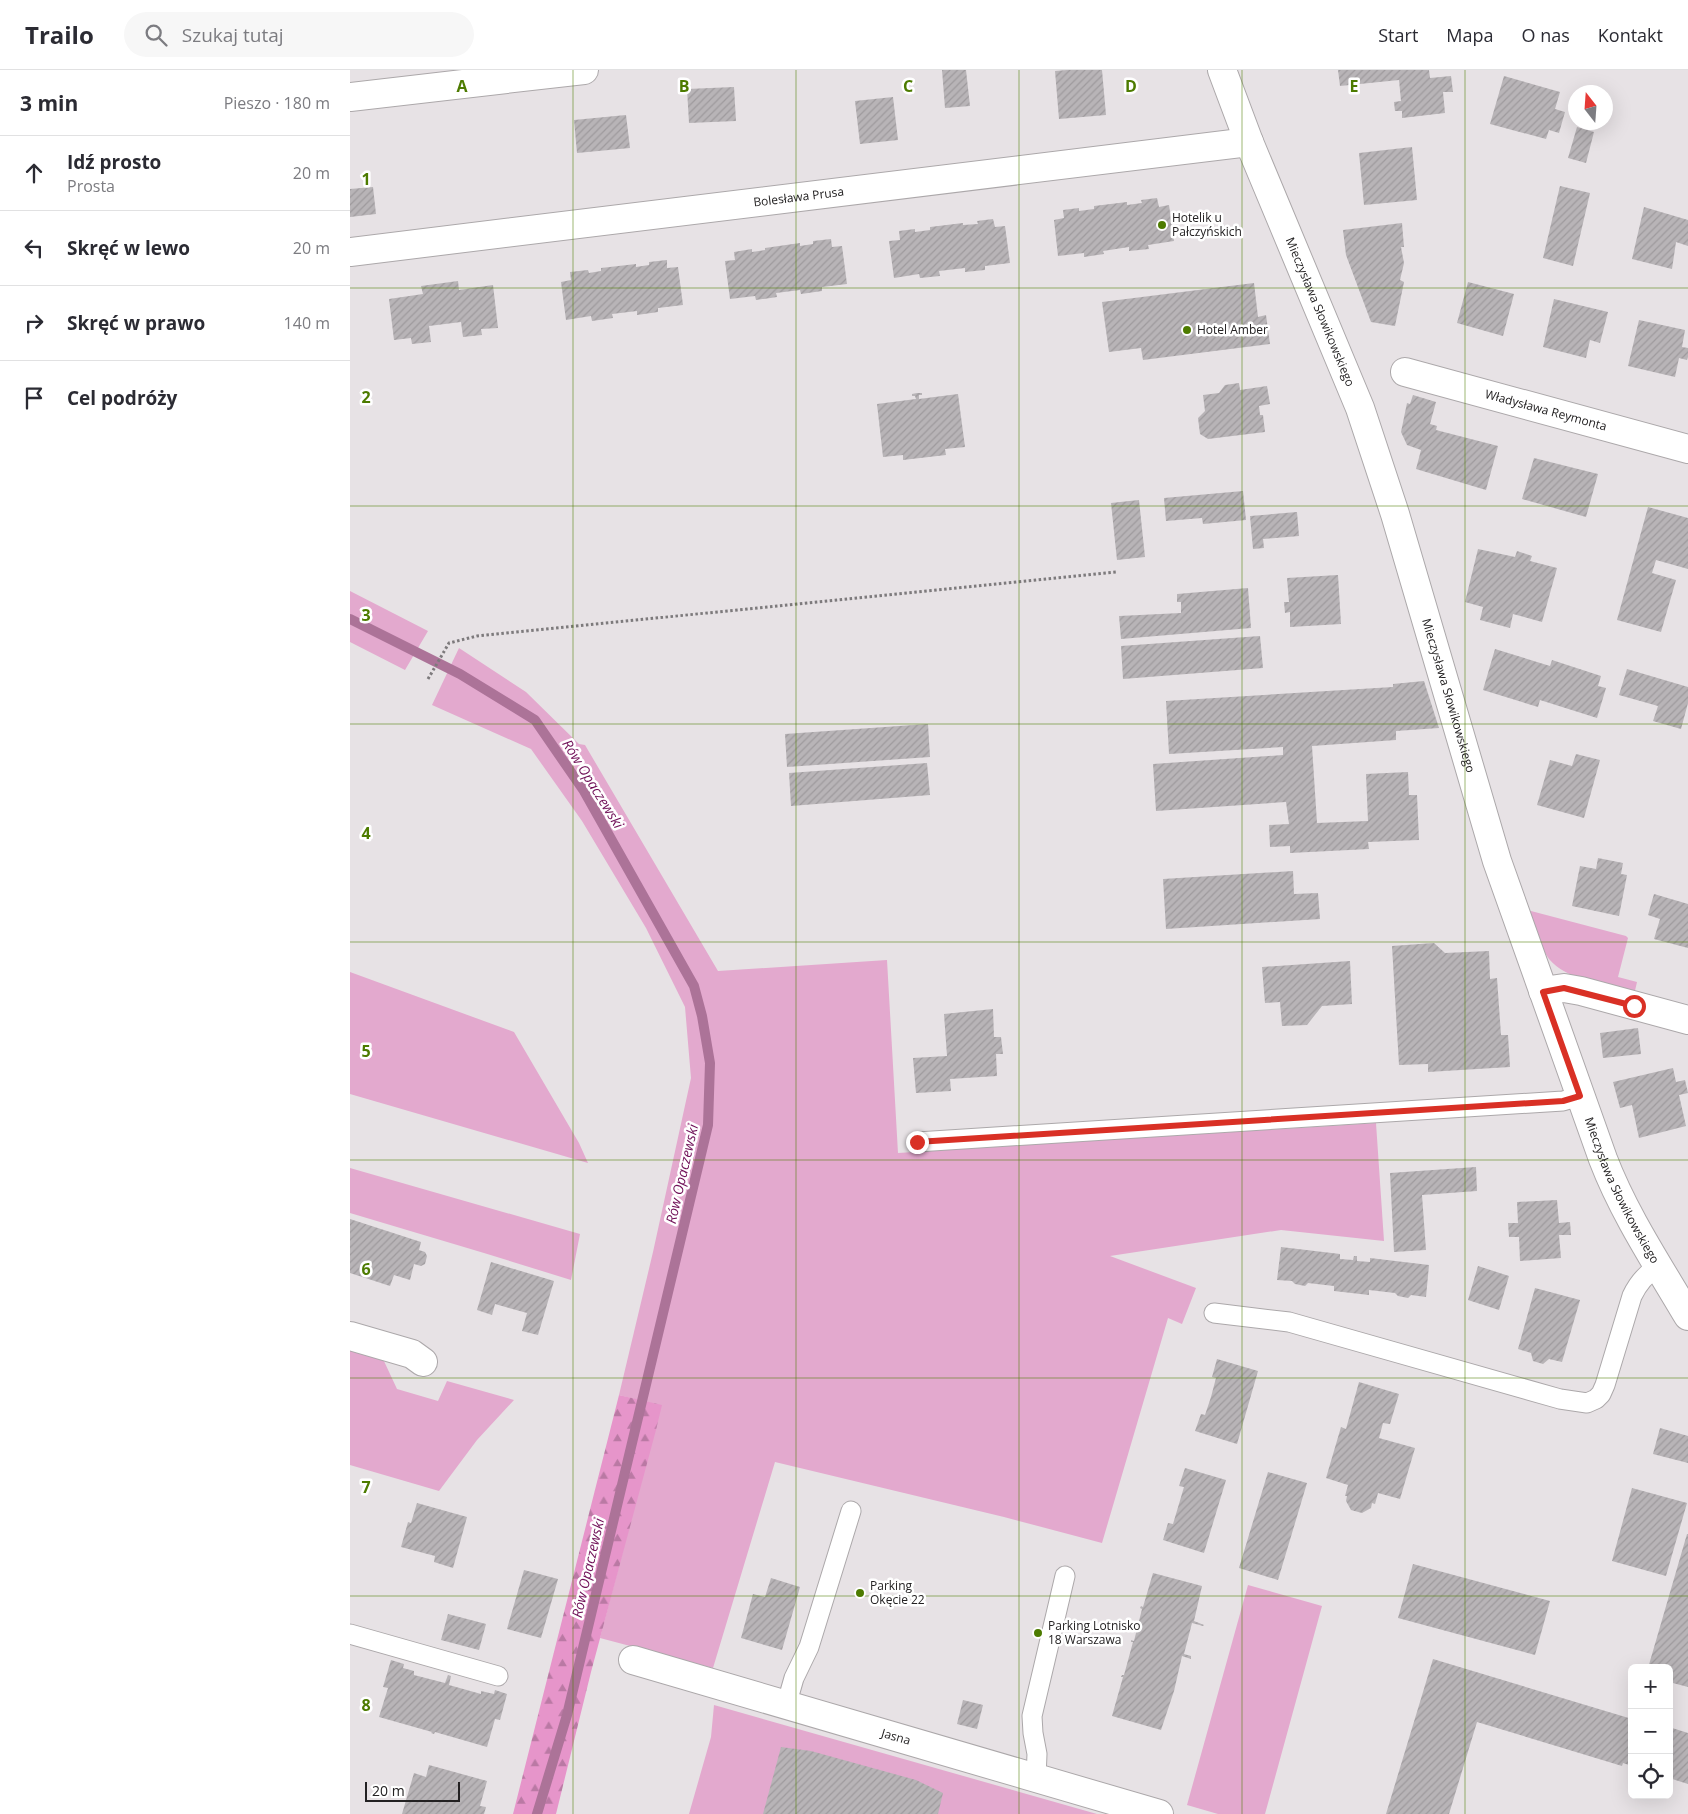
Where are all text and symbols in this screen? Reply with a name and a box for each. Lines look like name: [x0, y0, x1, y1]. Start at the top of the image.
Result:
search box: [124, 12, 474, 57]
text: Trailo: [25, 18, 94, 51]
icon: search: [142, 21, 170, 49]
text: Szukaj tutaj: [182, 22, 284, 48]
text: Start: [1378, 23, 1418, 47]
text: Mapa: [1446, 23, 1494, 47]
text: O nas: [1522, 23, 1570, 47]
text: Kontakt: [1598, 23, 1663, 47]
text: A: [456, 75, 468, 97]
text: B: [679, 75, 689, 97]
text: C: [903, 75, 913, 97]
text: D: [1125, 75, 1137, 97]
text: E: [1350, 75, 1359, 97]
north arrow: [1568, 85, 1613, 130]
text: 3 min: [20, 89, 78, 117]
text: Pieszo · 180 m: [224, 92, 330, 114]
text: Idź prosto: [67, 149, 161, 175]
icon: ahead: [20, 159, 48, 187]
text: 20 m: [293, 162, 330, 184]
text: 1: [361, 168, 371, 190]
text: Prosta: [67, 175, 115, 197]
street label: Bolesława Prusa: [752, 183, 845, 211]
place label: Hotelik u Pałczyńskich: [1172, 209, 1242, 240]
marker: Hotelik u Pałczyńskich: [1156, 219, 1168, 231]
icon: left: [20, 234, 48, 262]
text: Skręć w lewo: [67, 235, 190, 261]
street label: Mieczysława Słowikowskiego: [1282, 235, 1359, 389]
text: 20 m: [293, 237, 330, 259]
icon: right: [20, 309, 48, 337]
text: Skręć w prawo: [67, 310, 205, 336]
text: 140 m: [284, 312, 330, 334]
place label: Hotel Amber: [1197, 321, 1268, 338]
marker: Hotel Amber: [1181, 324, 1193, 336]
icon: arrive: [20, 384, 48, 412]
text: Cel podróży: [67, 385, 177, 411]
street label: Władysława Reymonta: [1483, 385, 1609, 435]
text: 2: [361, 386, 371, 408]
text: 3: [361, 604, 371, 626]
street label: Mieczysława Słowikowskiego: [1418, 616, 1480, 775]
water label: Rów Opaczewski: [558, 736, 629, 832]
text: 4: [361, 822, 371, 844]
route start: [1623, 995, 1646, 1018]
text: 5: [361, 1040, 371, 1062]
street label: Mieczysława Słowikowskiego: [1581, 1115, 1664, 1267]
water label: Rów Opaczewski: [661, 1122, 702, 1226]
route end: [906, 1131, 929, 1154]
text: 6: [361, 1258, 371, 1280]
text: 7: [361, 1476, 371, 1498]
water label: Rów Opaczewski: [567, 1516, 608, 1620]
place label: Parking Okęcie 22: [870, 1577, 925, 1608]
marker: Parking Okęcie 22: [854, 1587, 866, 1599]
place label: Parking Lotnisko 18 Warszawa: [1048, 1617, 1141, 1648]
marker: Parking Lotnisko 18 Warszawa: [1032, 1627, 1044, 1639]
map controls: [1628, 1664, 1673, 1799]
button: +: [1628, 1664, 1673, 1709]
text: 8: [361, 1694, 371, 1716]
button: −: [1628, 1709, 1673, 1754]
street label: Jasna: [879, 1724, 913, 1749]
button: locate: [1628, 1754, 1673, 1799]
scale bar: [365, 1779, 460, 1802]
text: 20 m: [372, 1781, 405, 1800]

